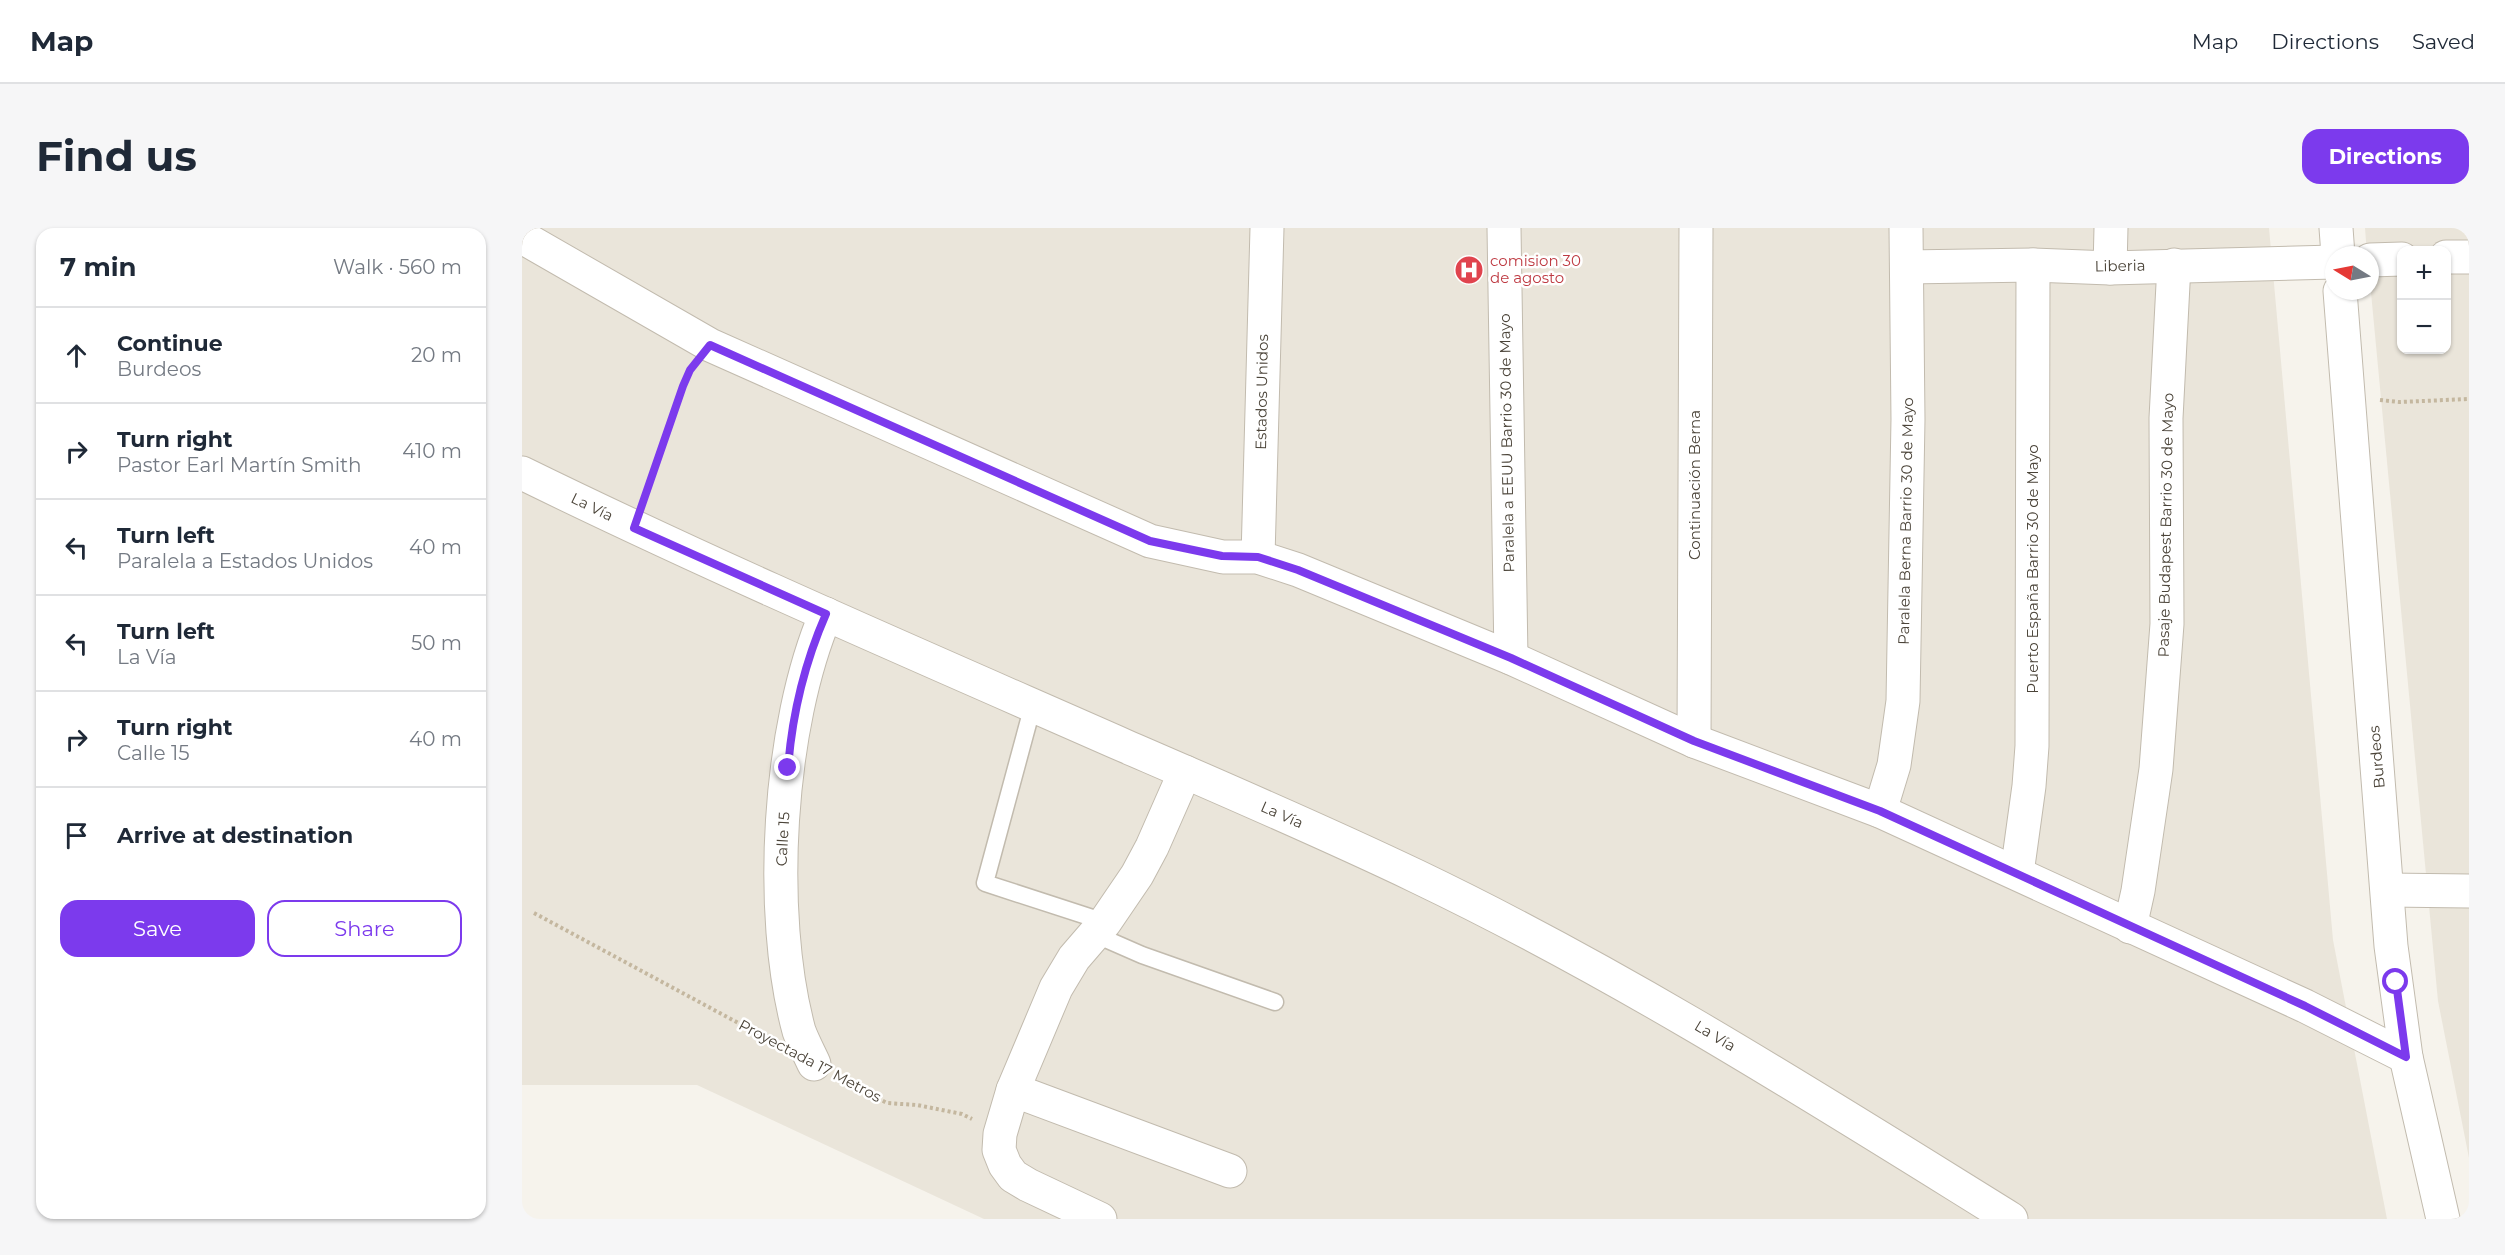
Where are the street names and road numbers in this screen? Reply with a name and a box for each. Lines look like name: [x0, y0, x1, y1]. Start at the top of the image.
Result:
street label: Liberia: [2094, 256, 2146, 275]
street label: Paralela a EEUU Barrio 30 de Mayo: [1495, 313, 1518, 573]
street label: Estados Unidos: [1251, 334, 1272, 450]
street label: Pasaje Budapest Barrio 30 de Mayo: [2154, 393, 2177, 657]
street label: Paralela Berna Barrio 30 de Mayo: [1894, 397, 1917, 645]
street label: Continuación Berna: [1685, 410, 1704, 560]
street label: Puerto España Barrio 30 de Mayo: [2023, 444, 2042, 694]
street label: La Vía: [568, 488, 616, 525]
street label: Burdeos: [2364, 725, 2389, 789]
street label: La Vía: [1258, 797, 1306, 832]
street label: Calle 15: [772, 811, 793, 867]
street label: Proyectada 17 Metros: [736, 1015, 885, 1106]
street label: La Vía: [1691, 1016, 1739, 1055]

